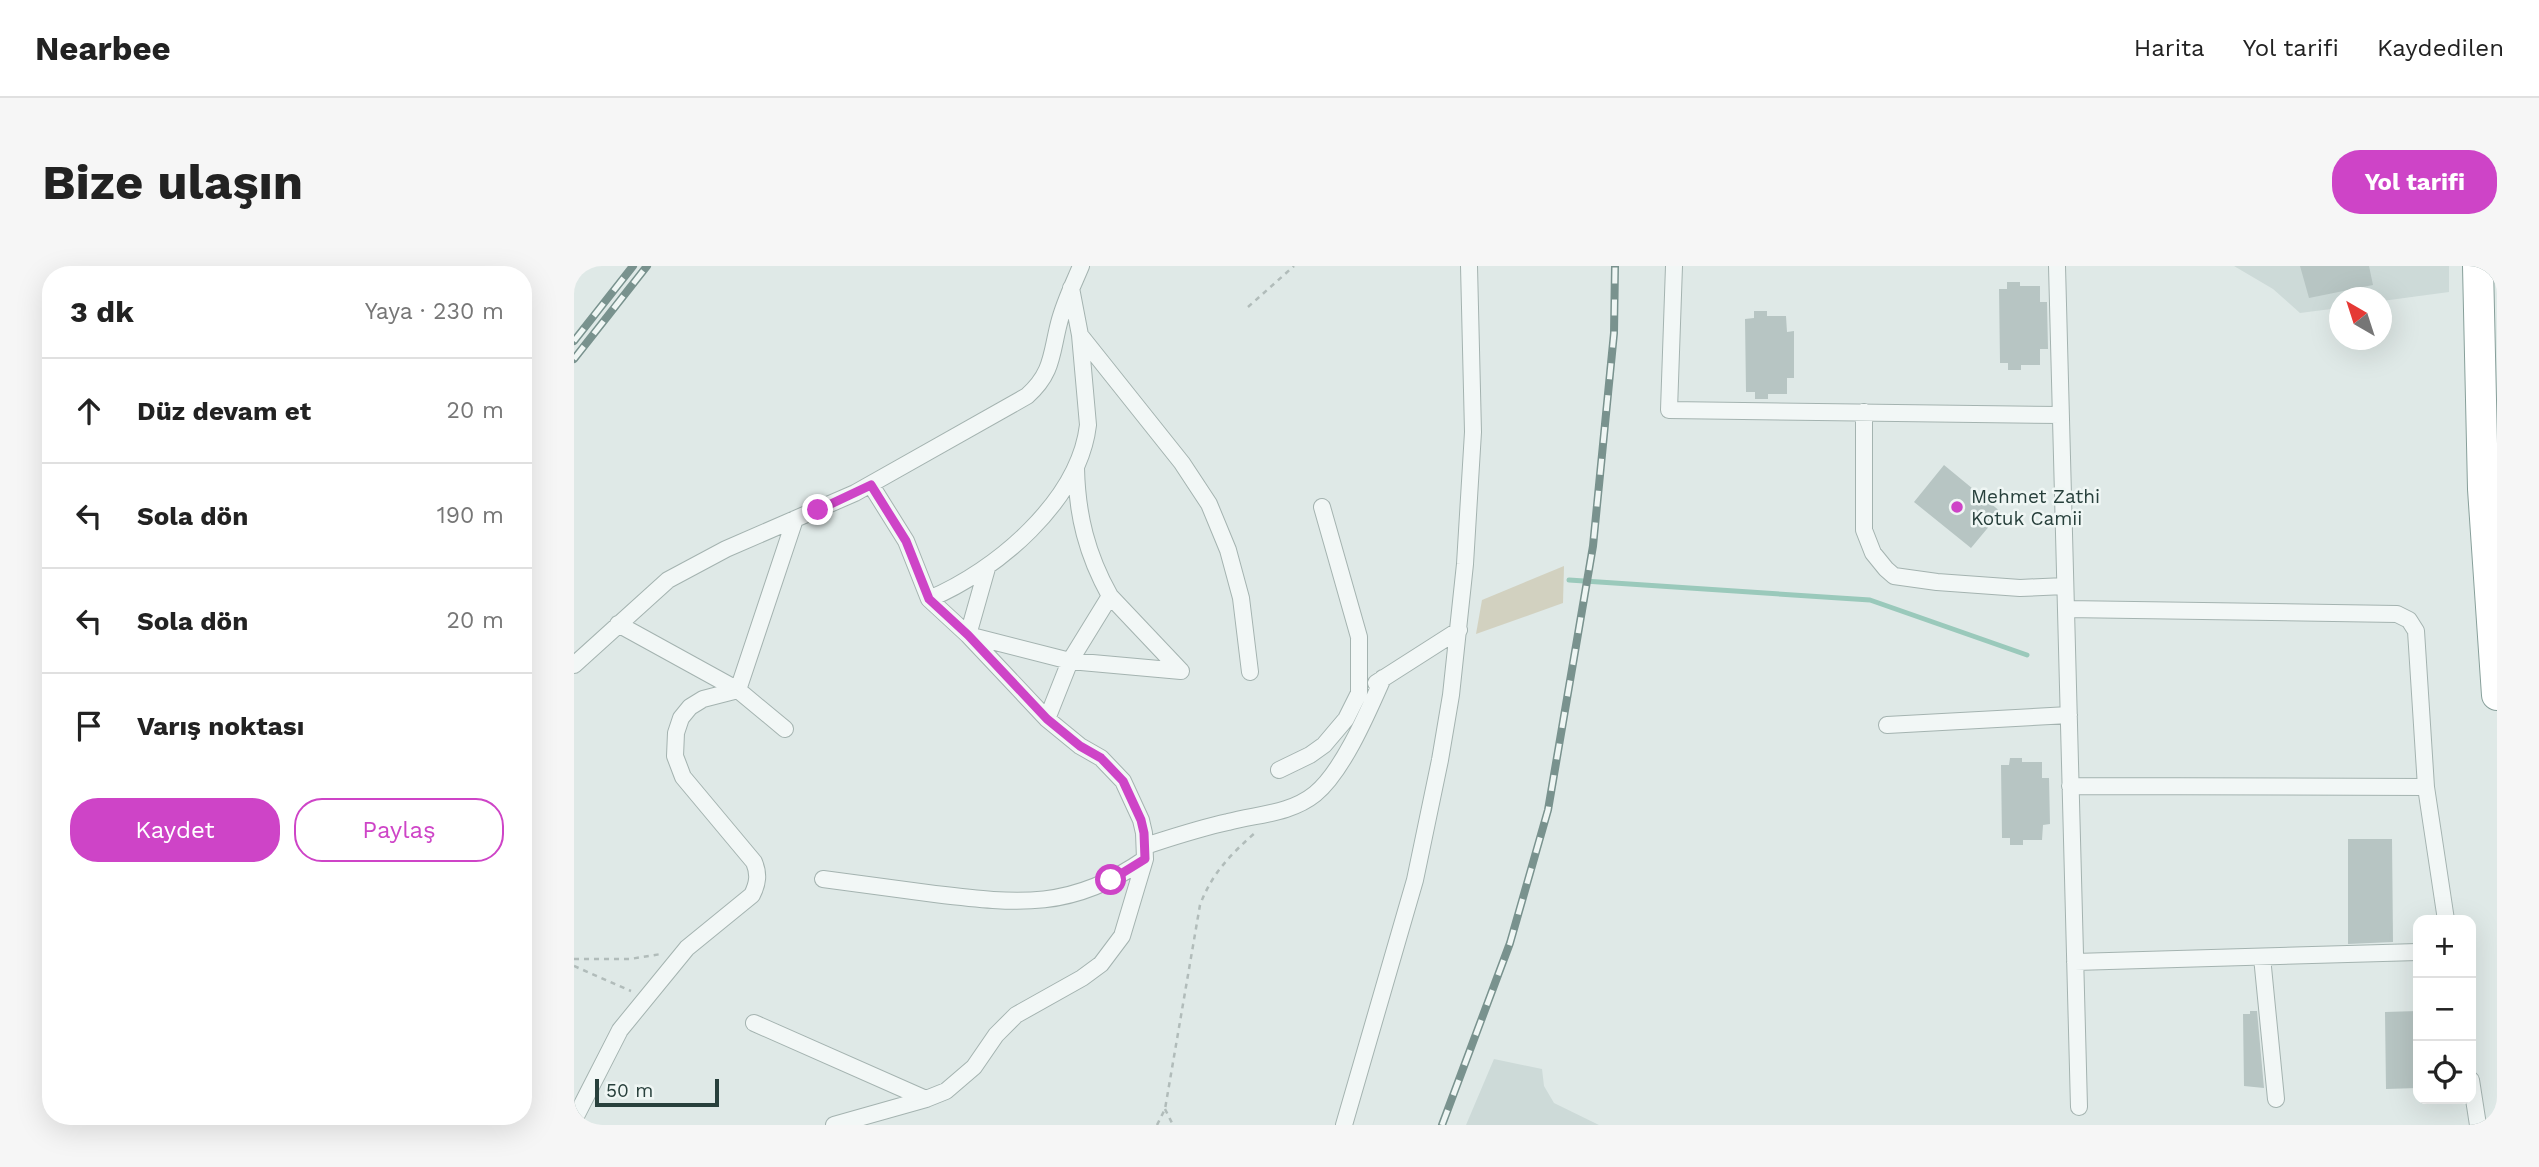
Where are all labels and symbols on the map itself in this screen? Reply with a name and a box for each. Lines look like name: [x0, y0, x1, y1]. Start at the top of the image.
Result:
north arrow: [2329, 287, 2392, 350]
place label: Mehmet Zathi Kotuk Camii: [1971, 485, 2100, 530]
route end: [802, 494, 833, 525]
marker: Mehmet Zathi Kotuk Camii: [1949, 499, 1965, 515]
route start: [1095, 864, 1126, 895]
scale bar: [595, 1076, 719, 1108]

